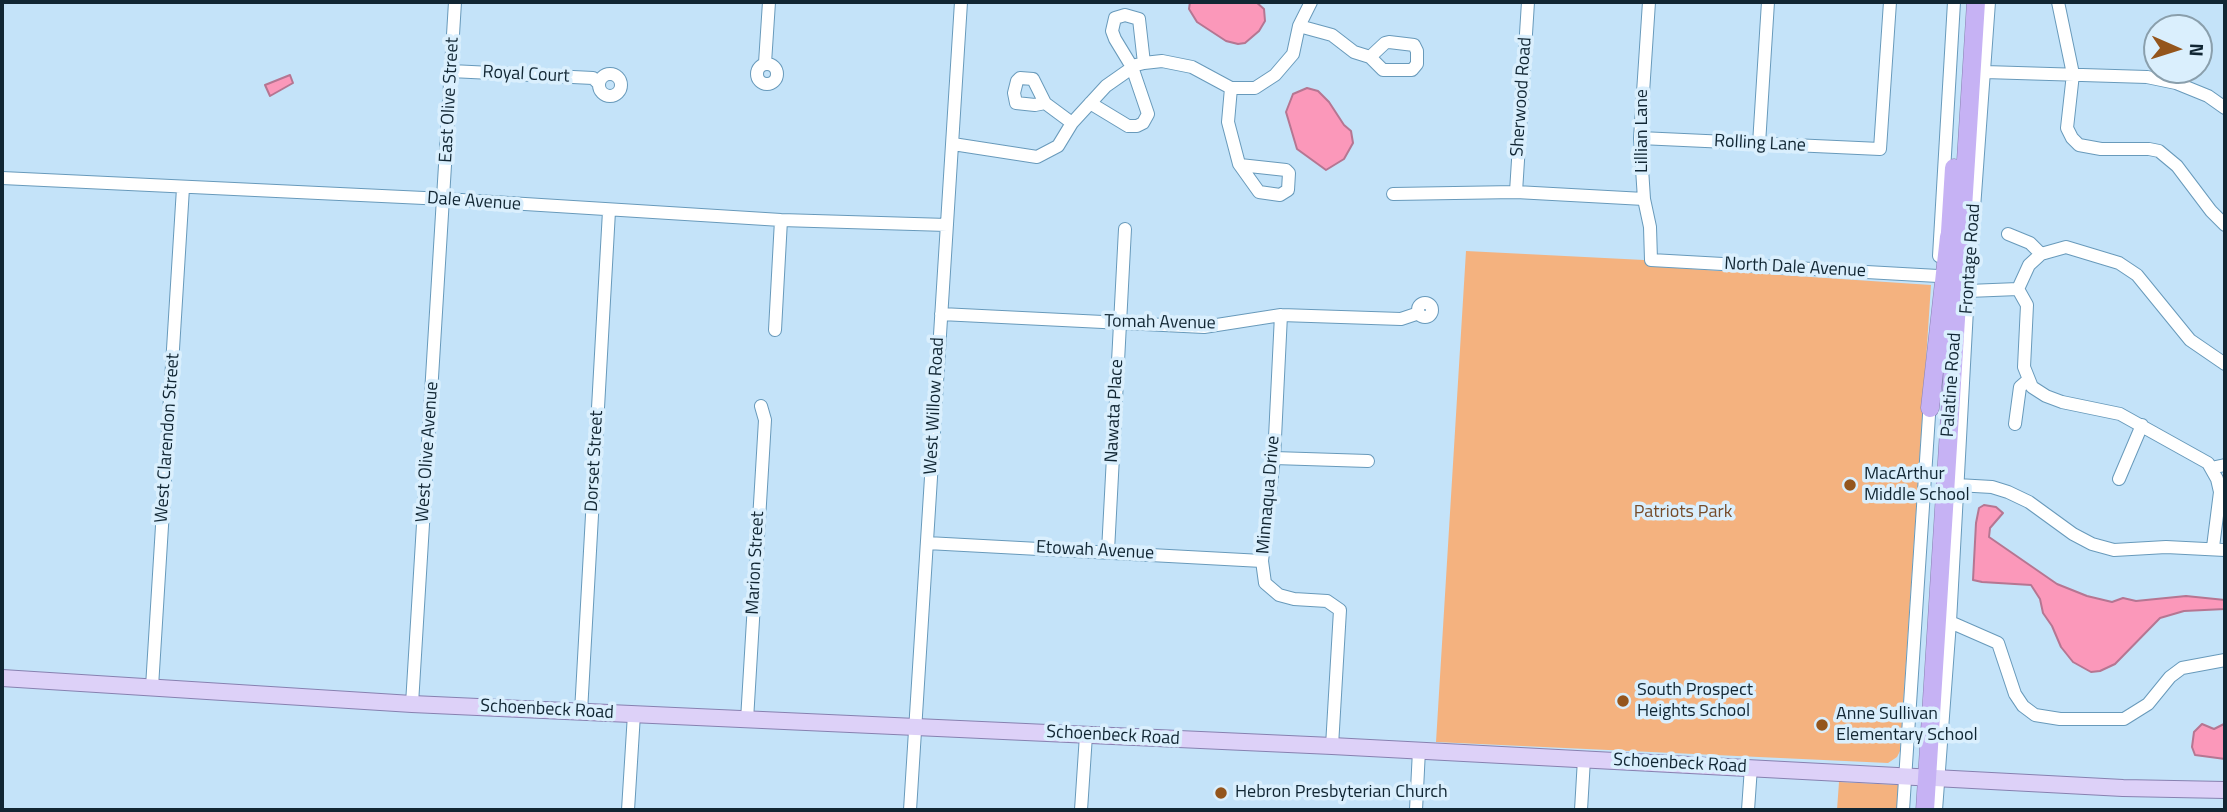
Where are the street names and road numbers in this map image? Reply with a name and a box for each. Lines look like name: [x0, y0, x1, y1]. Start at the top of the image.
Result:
street label: Sherwood Road: [1507, 36, 1537, 158]
street label: East Olive Street: [436, 37, 464, 163]
street label: Royal Court: [482, 62, 570, 88]
street label: Lillian Lane: [1632, 89, 1654, 173]
street label: Rolling Lane: [1714, 131, 1806, 157]
street label: Dale Avenue: [426, 188, 522, 216]
street label: Frontage Road: [1956, 203, 1986, 315]
street label: North Dale Avenue: [1724, 254, 1866, 282]
street label: Tomah Avenue: [1104, 311, 1216, 335]
street label: Palatine Road: [1938, 332, 1966, 438]
street label: West Willow Road: [921, 337, 949, 475]
street label: West Clarendon Street: [151, 352, 185, 524]
street label: Nawata Place: [1101, 359, 1129, 463]
street label: West Olive Avenue: [412, 381, 444, 523]
street label: Dorset Street: [582, 410, 608, 512]
street label: Minnaqua Drive: [1253, 435, 1285, 555]
street label: Marion Street: [742, 511, 770, 615]
street label: Etowah Avenue: [1035, 537, 1155, 565]
street label: Schoenbeck Road: [480, 696, 614, 724]
street label: Schoenbeck Road: [1046, 722, 1180, 750]
street label: Schoenbeck Road: [1613, 750, 1747, 778]

